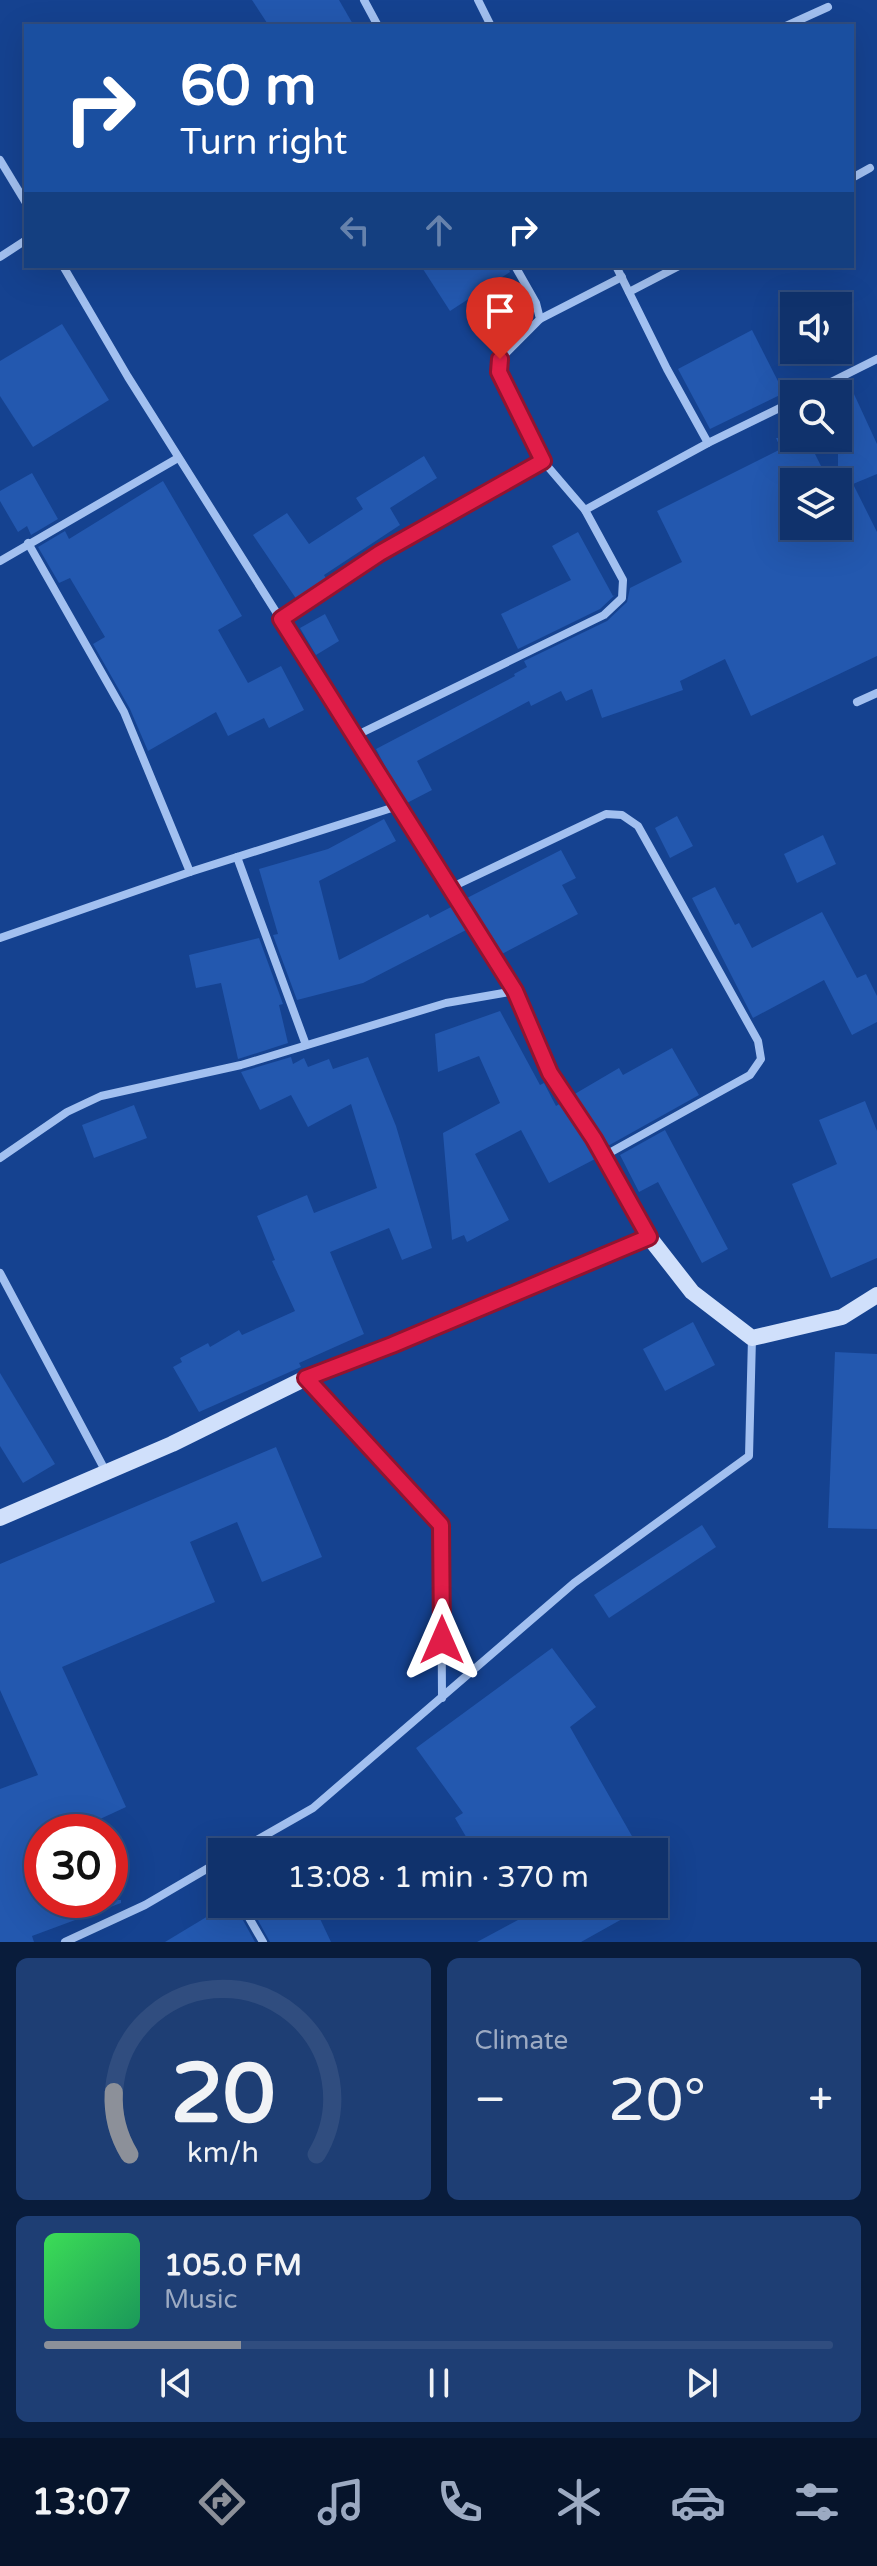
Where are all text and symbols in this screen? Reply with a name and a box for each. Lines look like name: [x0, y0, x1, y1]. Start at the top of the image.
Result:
text: 60 m: [180, 53, 316, 120]
icon: right: [48, 56, 152, 160]
text: Turn right: [180, 121, 347, 164]
icon: left: [333, 208, 377, 252]
icon: ahead: [417, 208, 461, 252]
icon: right: [501, 208, 545, 252]
pin: [466, 277, 534, 359]
icon: arrive: [478, 289, 522, 333]
map controls: [780, 292, 852, 540]
button: sound: [780, 292, 852, 364]
button: search: [780, 380, 852, 452]
button: layers: [780, 468, 852, 540]
position arrow: [400, 1598, 484, 1682]
speed limit sign: 30: [24, 1814, 128, 1918]
text: 13:08 · 1 min · 370 m: [287, 1859, 589, 1896]
text: Climate: [475, 2025, 568, 2056]
text: 20: [171, 2045, 275, 2145]
text: 20°: [608, 2065, 706, 2137]
text: −: [475, 2074, 506, 2127]
text: +: [808, 2074, 833, 2127]
text: km/h: [187, 2136, 259, 2170]
text: 105.0 FM: [164, 2247, 302, 2284]
text: Music: [164, 2284, 237, 2315]
icon: previous: [154, 2361, 198, 2405]
icon: pause: [417, 2361, 461, 2405]
icon: next: [680, 2361, 724, 2405]
icon: directions: [194, 2474, 250, 2530]
icon: music: [313, 2474, 369, 2530]
icon: phone: [432, 2474, 488, 2530]
icon: climate: [551, 2474, 607, 2530]
icon: car: [670, 2474, 726, 2530]
icon: filters: [789, 2474, 845, 2530]
text: 13:07: [32, 2481, 131, 2524]

